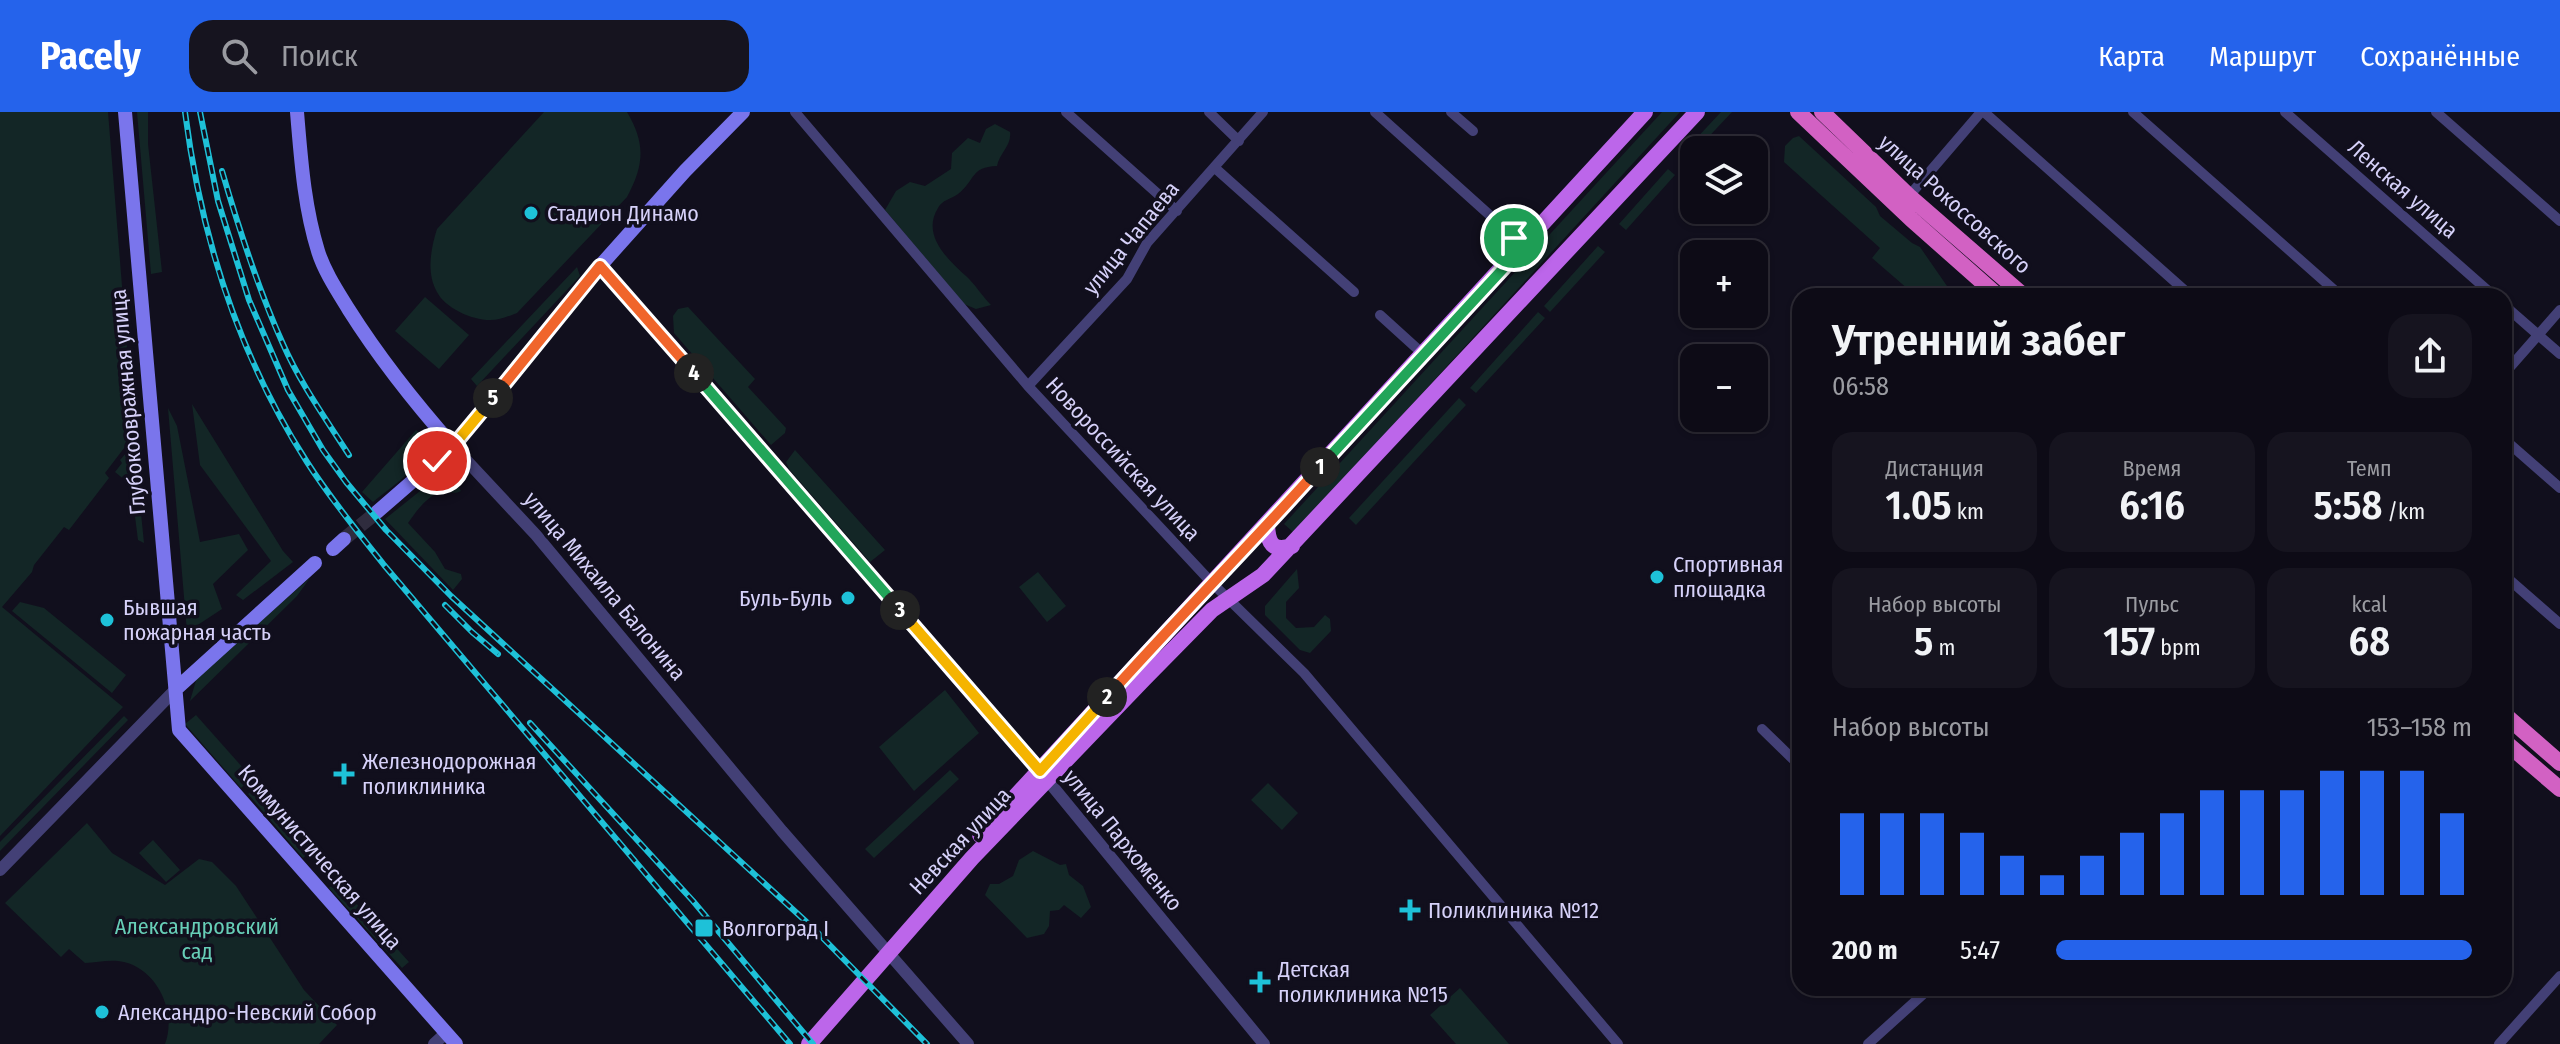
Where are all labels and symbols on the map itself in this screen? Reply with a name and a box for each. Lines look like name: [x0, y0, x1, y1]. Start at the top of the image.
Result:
street label: улица Рокоссовского: [1873, 129, 2037, 279]
street label: Ленская улица: [2342, 134, 2464, 244]
street label: улица Чапаева: [1077, 176, 1185, 300]
place label: Стадион Динамо: [547, 200, 699, 227]
marker: Стадион Динамо: [522, 204, 540, 222]
pin: [1480, 204, 1548, 272]
street label: Глубокоовражная улица: [105, 288, 151, 516]
pin: 4: [674, 353, 714, 393]
street label: Новороссийская улица: [1040, 371, 1206, 547]
pin: 5: [473, 378, 513, 418]
pin: [403, 427, 471, 495]
pin: 1: [1300, 447, 1340, 487]
street label: улица Михаила Балонина: [518, 486, 692, 686]
place label: Спортивная площадка: [1673, 551, 1784, 603]
marker: Спортивная площадка: [1648, 568, 1666, 586]
place label: Буль-Буль: [739, 585, 832, 612]
marker: Буль-Буль: [839, 589, 857, 607]
pin: 3: [880, 590, 920, 630]
place label: Бывшая пожарная часть: [123, 594, 271, 646]
marker: Бывшая пожарная часть: [98, 611, 116, 629]
pin: 2: [1087, 677, 1127, 717]
place label: Железнодорожная поликлиника: [362, 748, 536, 800]
street label: Коммунистическая улица: [232, 759, 408, 955]
marker: Железнодорожная поликлиника: [333, 763, 355, 785]
street label: улица Пархоменко: [1058, 764, 1188, 916]
street label: Невская улица: [904, 782, 1016, 900]
place label: Поликлиника №12: [1428, 897, 1599, 924]
marker: Поликлиника №12: [1399, 899, 1421, 921]
park label: Александровский сад: [115, 913, 279, 965]
place label: Волгоград I: [722, 915, 829, 942]
marker: Волгоград I: [693, 917, 715, 939]
place label: Детская поликлиника №15: [1277, 956, 1448, 1008]
marker: Детская поликлиника №15: [1249, 971, 1271, 993]
place label: Александро-Невский Собор: [118, 999, 377, 1026]
marker: Александро-Невский Собор: [93, 1003, 111, 1021]

